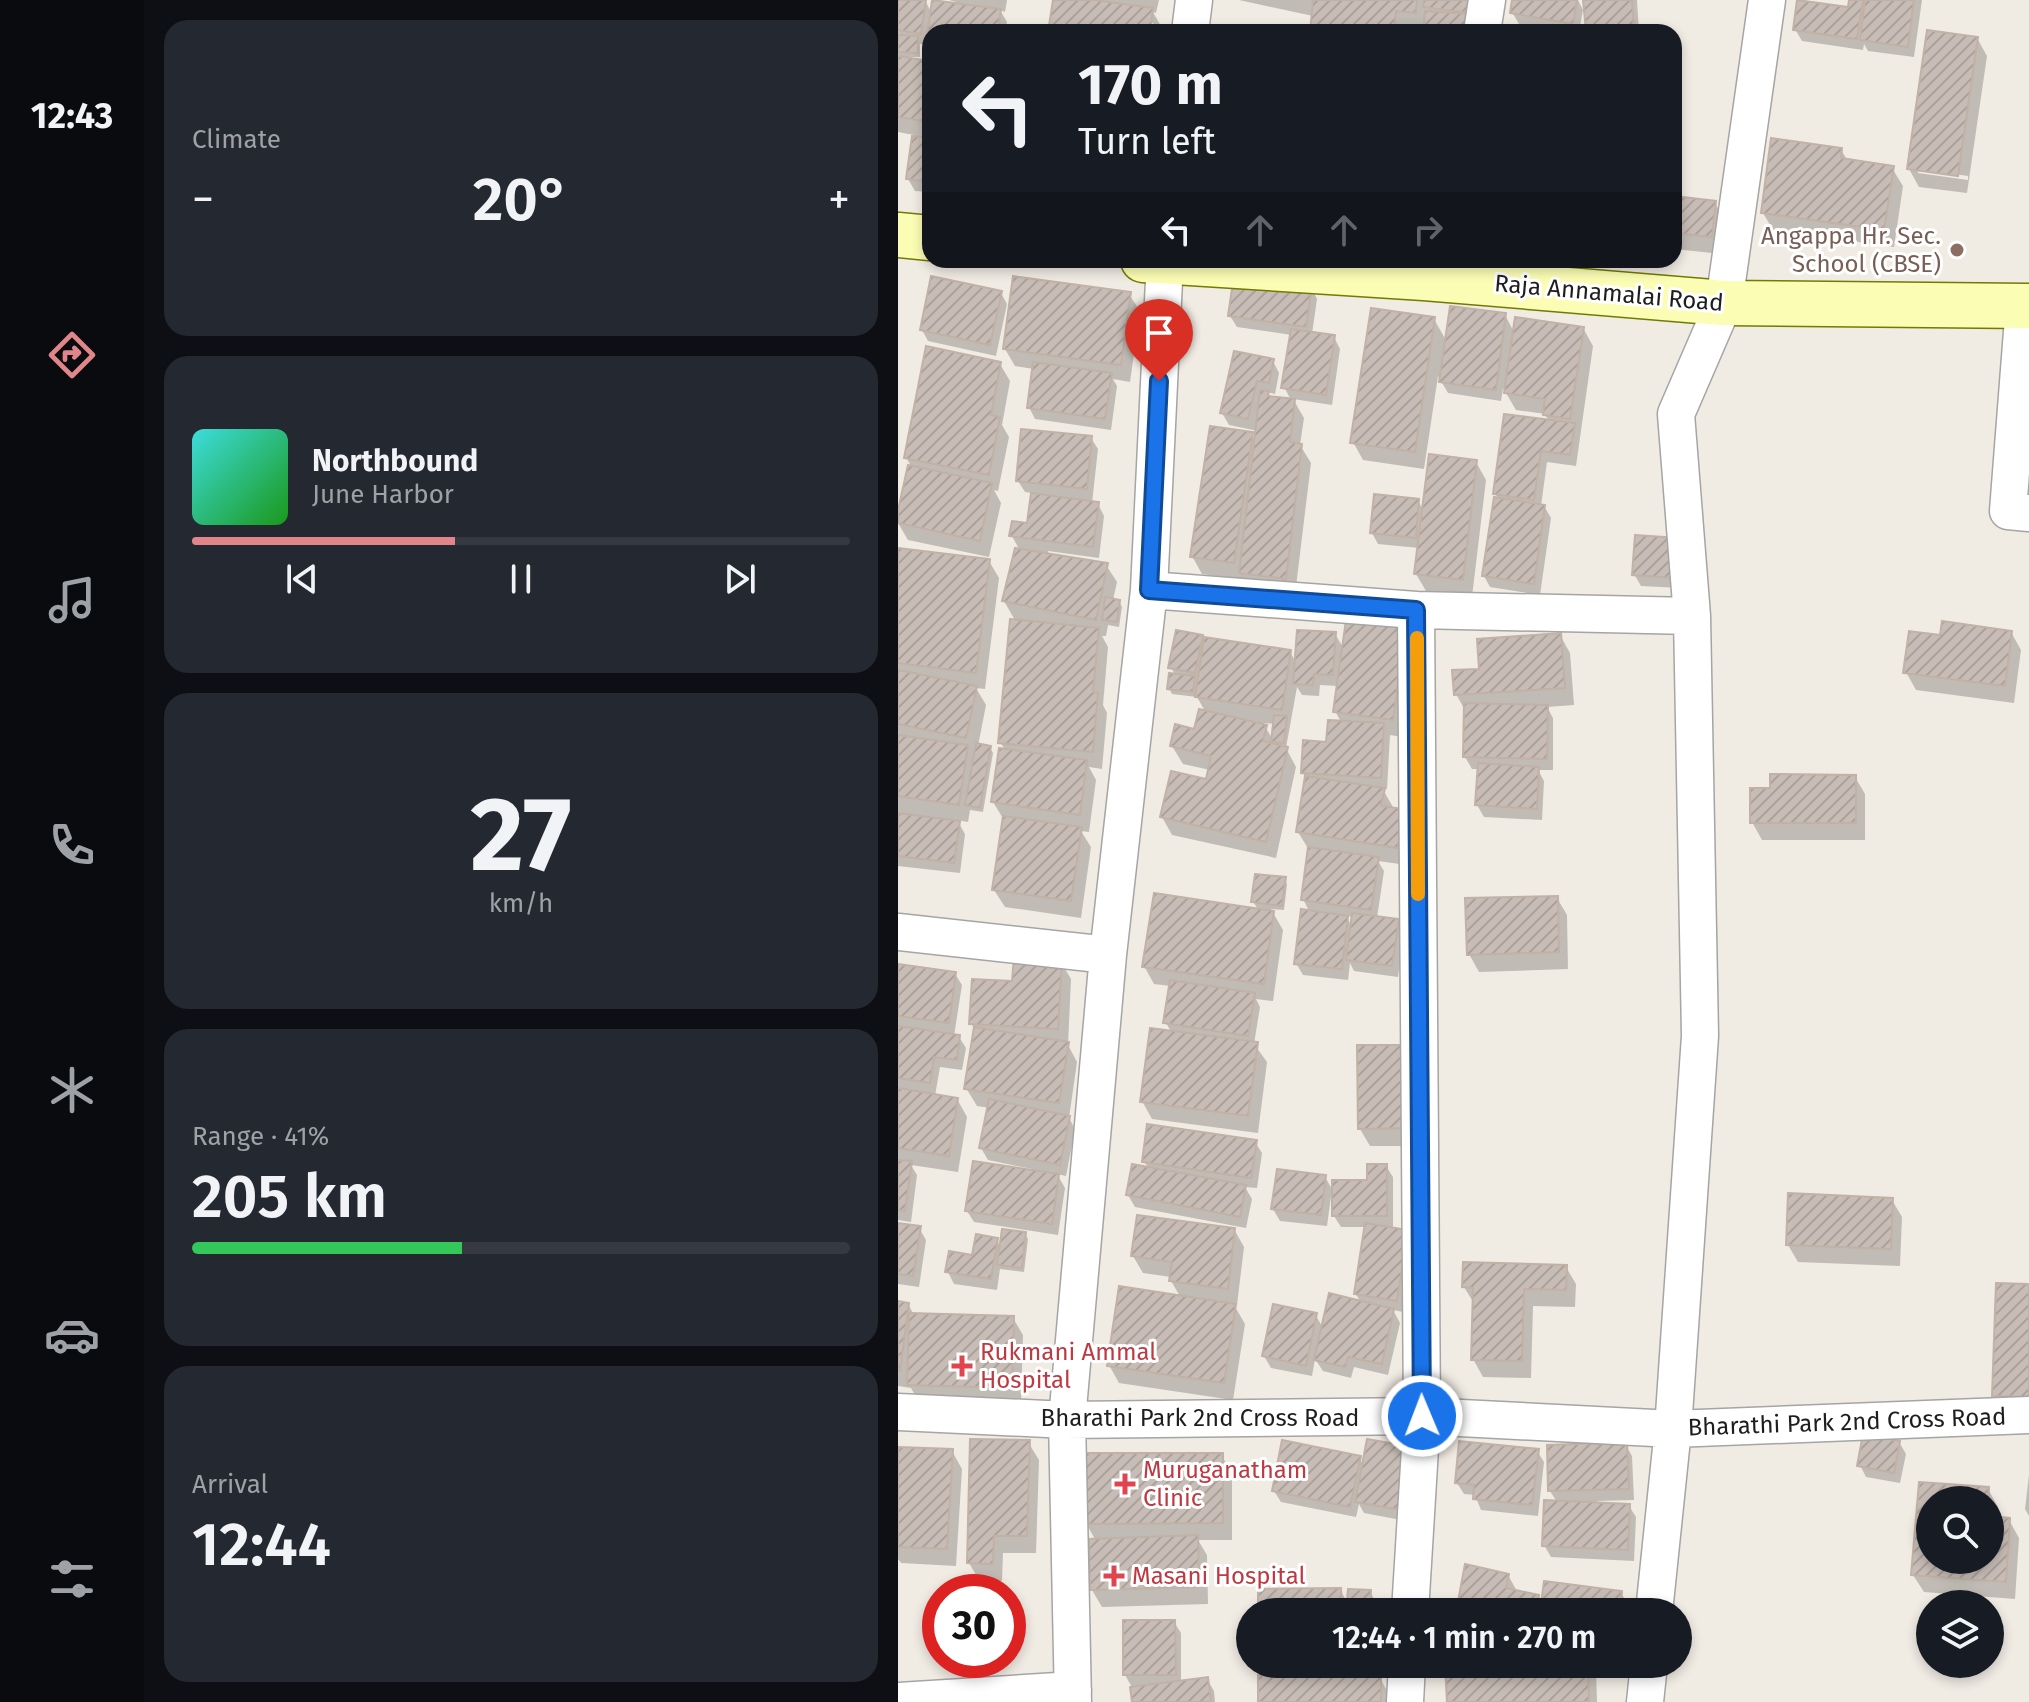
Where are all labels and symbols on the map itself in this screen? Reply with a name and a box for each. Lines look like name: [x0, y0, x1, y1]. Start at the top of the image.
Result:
place label: Angappa Hr. Sec. School (CBSE): [1761, 222, 1941, 278]
marker: Angappa Hr. Sec. School (CBSE): [1948, 241, 1966, 259]
street label: Raja Annamalai Road: [1493, 269, 1725, 317]
pin: [1125, 299, 1193, 381]
place label: Rukmani Ammal Hospital: [980, 1338, 1156, 1394]
marker: Rukmani Ammal Hospital: [951, 1355, 973, 1377]
position arrow: [1380, 1374, 1464, 1458]
street label: Bharathi Park 2nd Cross Road: [1687, 1402, 2007, 1442]
street label: Bharathi Park 2nd Cross Road: [1041, 1404, 1359, 1432]
place label: Muruganatham Clinic: [1143, 1456, 1307, 1512]
marker: Muruganatham Clinic: [1114, 1473, 1136, 1495]
place label: Masani Hospital: [1132, 1562, 1306, 1590]
marker: Masani Hospital: [1103, 1565, 1125, 1587]
speed limit sign: 30: [922, 1574, 1026, 1678]

